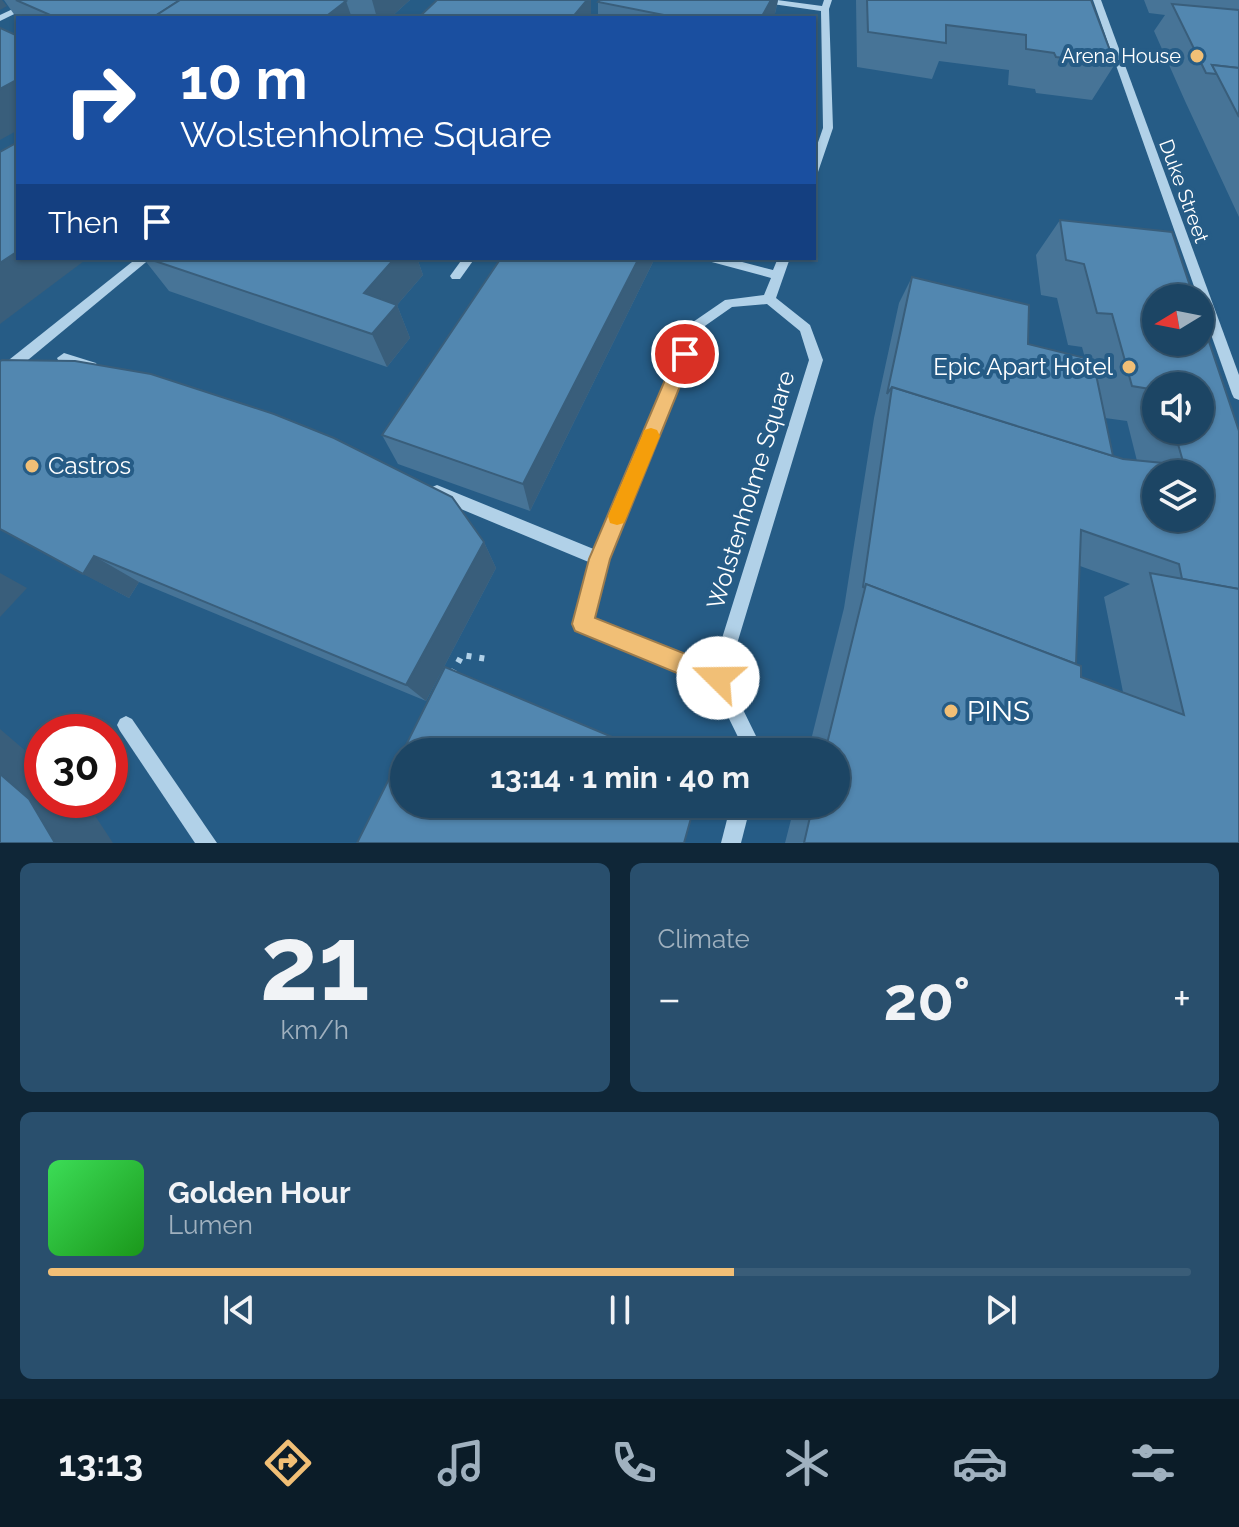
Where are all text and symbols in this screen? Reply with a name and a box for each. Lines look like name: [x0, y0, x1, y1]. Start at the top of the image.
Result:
place label: Arena House: [1062, 44, 1181, 68]
text: 10 m: [180, 46, 308, 112]
marker: Arena House: [1188, 47, 1206, 65]
icon: right: [48, 48, 152, 152]
text: Wolstenholme Square: [180, 113, 552, 155]
street label: Duke Street: [1154, 136, 1214, 246]
icon: arrive: [135, 200, 179, 244]
text: Then: [48, 205, 119, 240]
north arrow: [1142, 284, 1214, 356]
map controls: [1142, 284, 1214, 532]
pin: [651, 320, 719, 388]
icon: arrive: [663, 332, 707, 376]
place label: Epic Apart Hotel: [933, 352, 1113, 381]
marker: Epic Apart Hotel: [1120, 358, 1138, 376]
street label: Wolstenholme Square: [700, 367, 801, 613]
button: sound: [1142, 372, 1214, 444]
place label: Castros: [48, 451, 131, 480]
marker: Castros: [23, 457, 41, 475]
button: layers: [1142, 460, 1214, 532]
position arrow: [676, 636, 760, 720]
place label: PINS: [967, 695, 1030, 728]
marker: PINS: [942, 702, 960, 720]
speed limit sign: 30: [24, 714, 128, 818]
text: 13:14 · 1 min · 40 m: [490, 760, 750, 795]
text: 21: [260, 902, 370, 1024]
text: Climate: [658, 924, 750, 954]
text: 20°: [884, 964, 970, 1034]
text: −: [658, 973, 681, 1024]
text: +: [1173, 973, 1191, 1024]
text: km/h: [280, 1015, 349, 1045]
text: Golden Hour: [168, 1175, 351, 1210]
text: Lumen: [168, 1210, 253, 1240]
icon: previous: [217, 1288, 261, 1332]
icon: pause: [598, 1288, 642, 1332]
icon: next: [979, 1288, 1023, 1332]
icon: directions: [260, 1435, 316, 1491]
icon: music: [433, 1435, 489, 1491]
icon: phone: [606, 1435, 662, 1491]
icon: climate: [779, 1435, 835, 1491]
icon: car: [952, 1435, 1008, 1491]
icon: filters: [1125, 1435, 1181, 1491]
text: 13:13: [58, 1442, 143, 1484]

